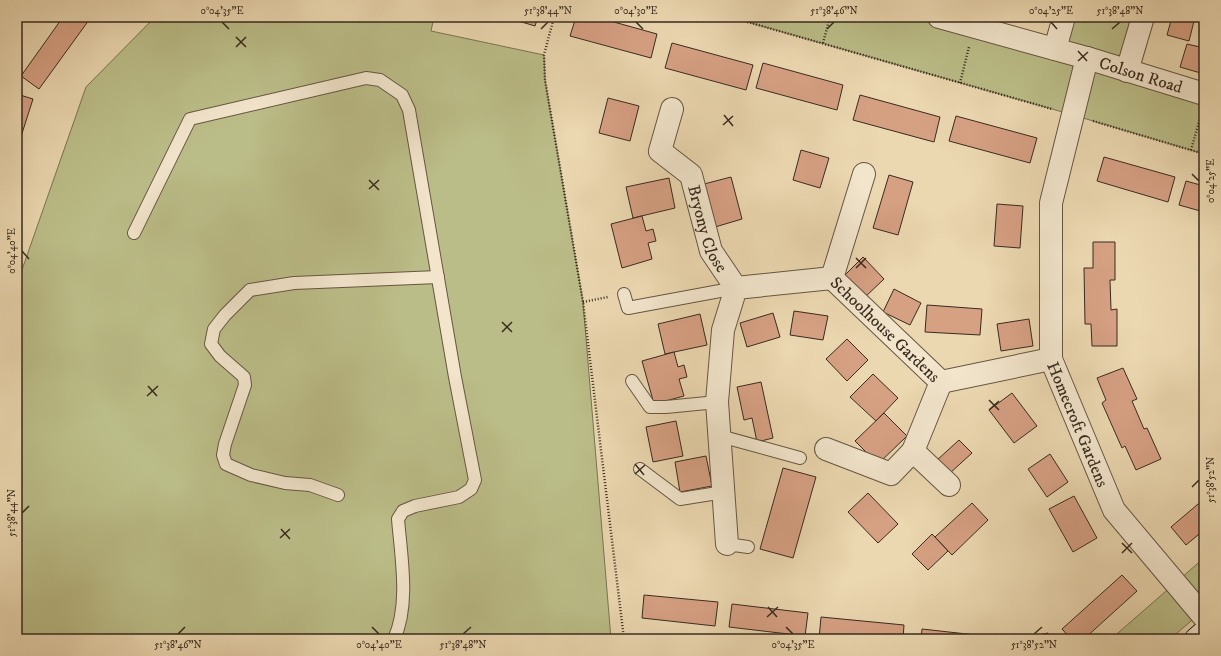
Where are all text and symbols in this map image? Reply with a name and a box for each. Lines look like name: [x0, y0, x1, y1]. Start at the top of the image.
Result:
text: 0°04'35"E: [201, 5, 244, 17]
text: 51°38'44"N: [524, 5, 572, 17]
text: 0°04'30"E: [614, 5, 658, 17]
text: 51°38'46"N: [810, 5, 858, 17]
text: 0°04'25"E: [1029, 5, 1073, 17]
text: 51°38'48"N: [1096, 5, 1144, 17]
street label: Colson Road: [1096, 52, 1186, 99]
text: 0°04'25"E: [1205, 159, 1217, 203]
street label: Bryony Close: [682, 183, 732, 277]
text: 0°04'40"E: [6, 228, 18, 274]
street label: Schoolhouse Gardens: [825, 272, 945, 388]
street label: Homecroft Gardens: [1041, 358, 1113, 491]
text: 51°38'52"N: [1205, 457, 1217, 503]
text: 51°38'44"N: [6, 489, 18, 537]
text: 51°38'46"N: [154, 639, 202, 651]
text: 0°04'40"E: [356, 639, 402, 651]
text: 51°38'48"N: [439, 639, 487, 651]
text: 0°04'35"E: [772, 639, 815, 651]
text: 51°38'52"N: [1011, 639, 1057, 651]

